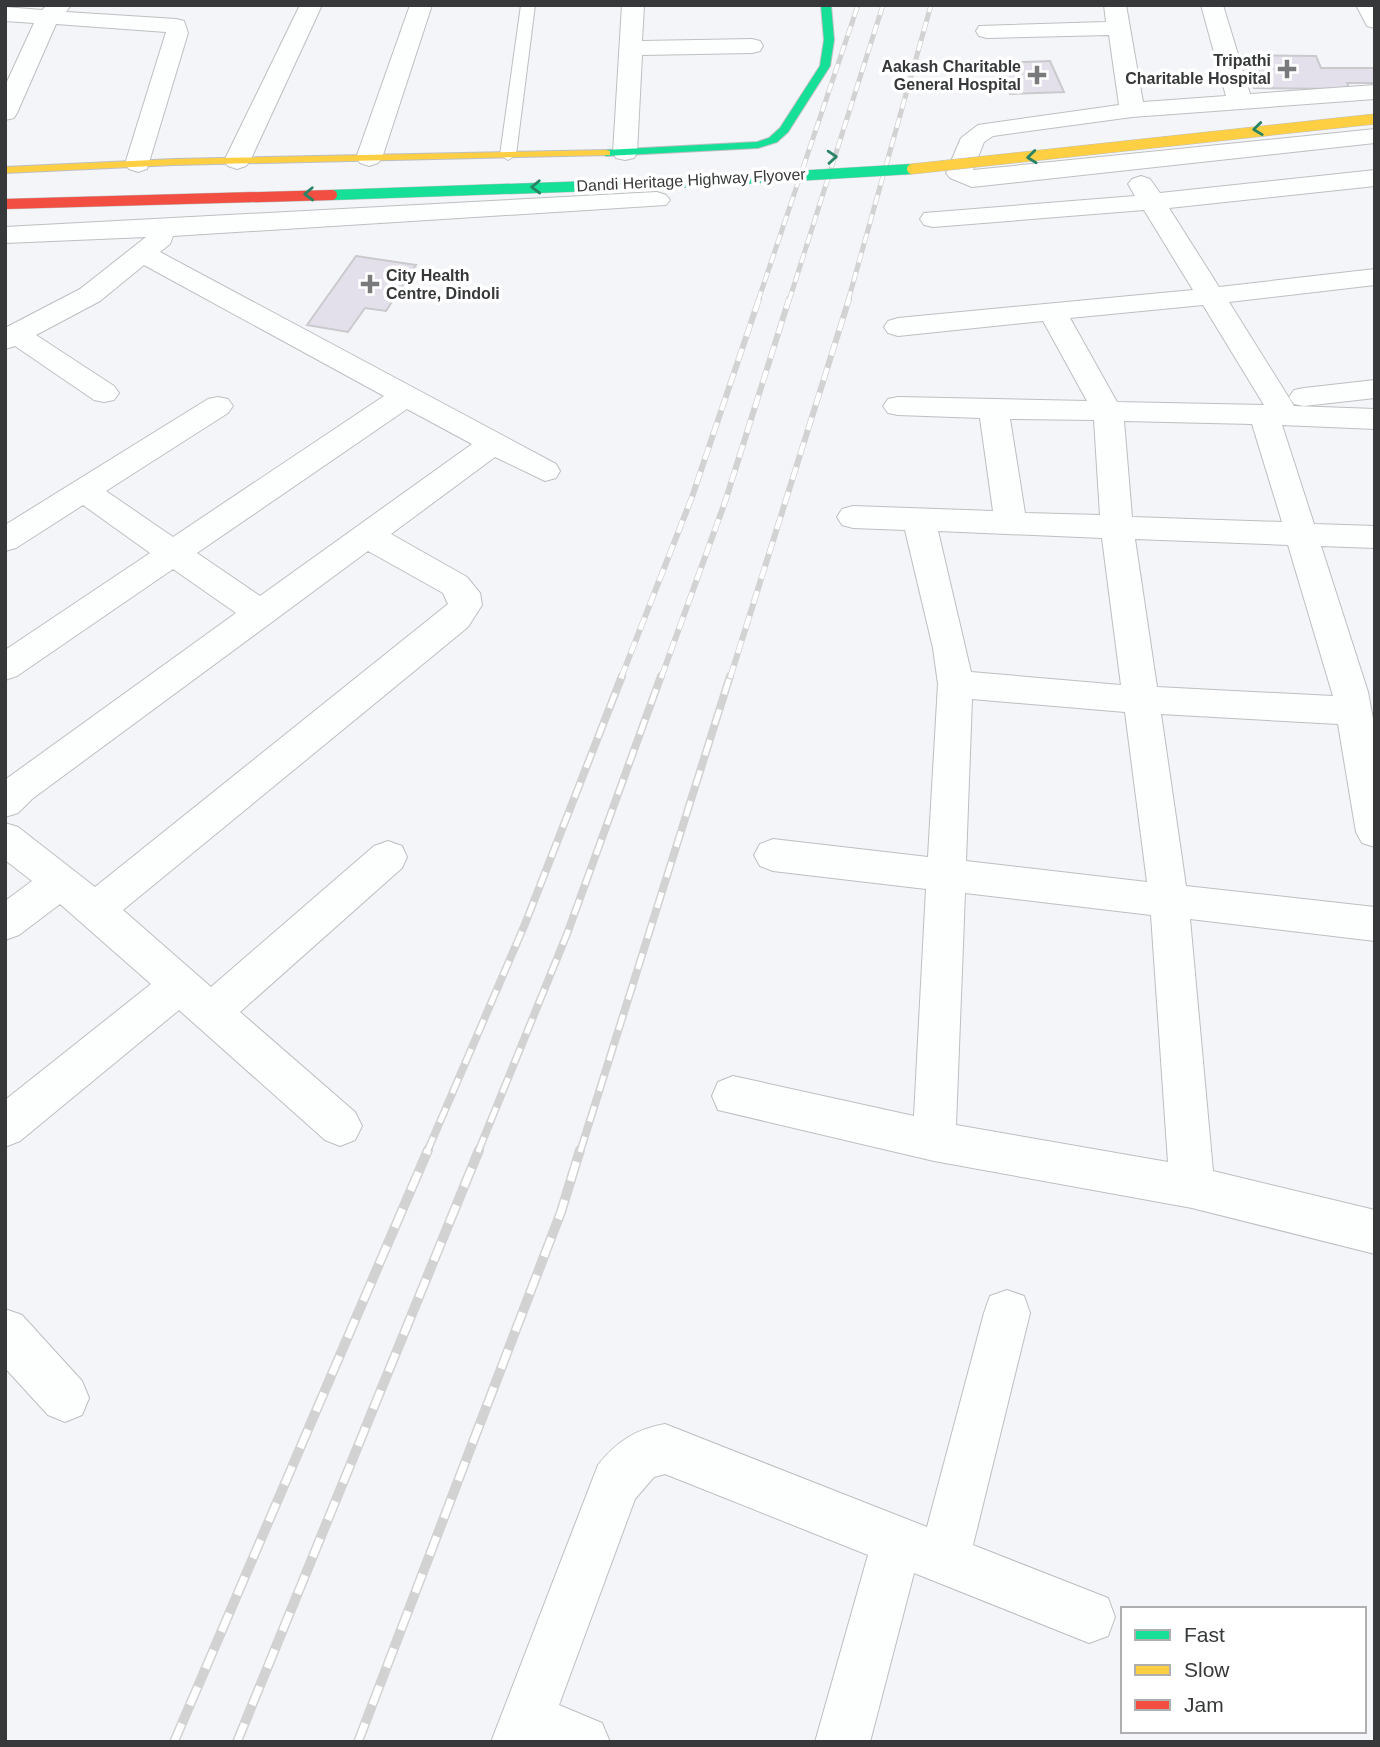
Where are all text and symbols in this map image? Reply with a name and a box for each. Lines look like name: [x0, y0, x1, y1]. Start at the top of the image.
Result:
place label: Tripathi Charitable Hospital: [1125, 52, 1271, 87]
place label: Aakash Charitable General Hospital: [881, 58, 1021, 93]
marker: Tripathi Charitable Hospital: [1277, 59, 1297, 79]
marker: Aakash Charitable General Hospital: [1027, 65, 1047, 85]
one-way arrow: [1252, 122, 1264, 137]
one-way arrow: [1026, 149, 1038, 164]
one-way arrow: [827, 150, 838, 165]
street label: Dandi Heritage Highway Flyover: [576, 165, 807, 194]
one-way arrow: [530, 180, 541, 195]
one-way arrow: [303, 187, 314, 202]
place label: City Health Centre, Dindoli: [386, 267, 500, 302]
marker: City Health Centre, Dindoli: [360, 274, 380, 294]
legend: [1121, 1607, 1366, 1733]
text: Fast: [1184, 1623, 1225, 1646]
text: Slow: [1184, 1658, 1230, 1681]
text: Jam: [1184, 1693, 1224, 1716]

